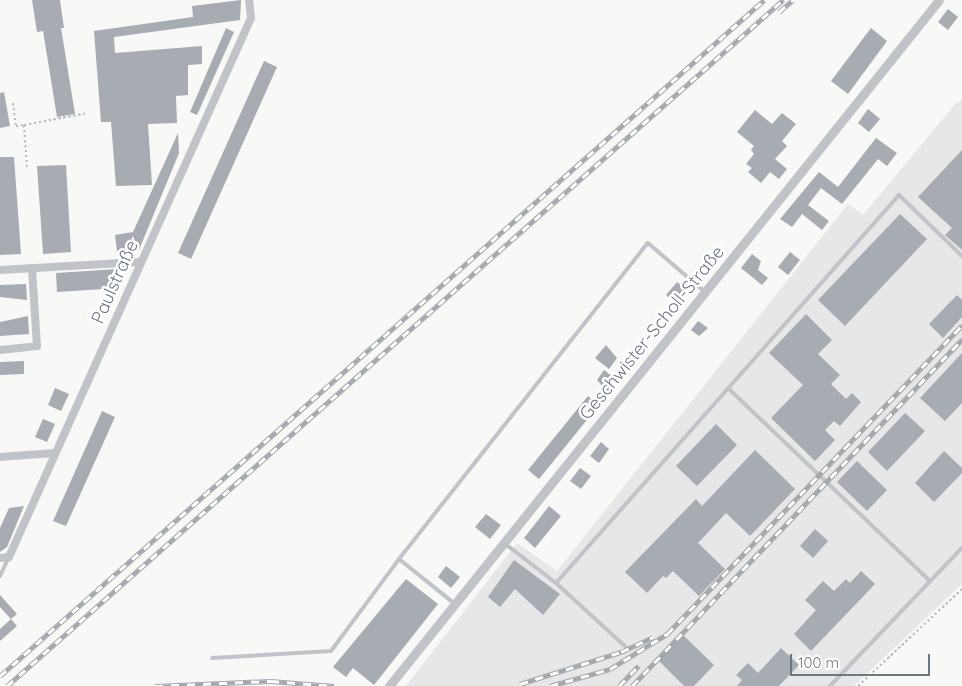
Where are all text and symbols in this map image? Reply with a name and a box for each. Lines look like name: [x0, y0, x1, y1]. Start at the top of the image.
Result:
street label: Paulstraße: [87, 237, 143, 327]
street label: Geschwister-Scholl-Straße: [575, 242, 729, 424]
scale bar: [792, 644, 932, 676]
text: 100 m: [798, 653, 839, 672]

